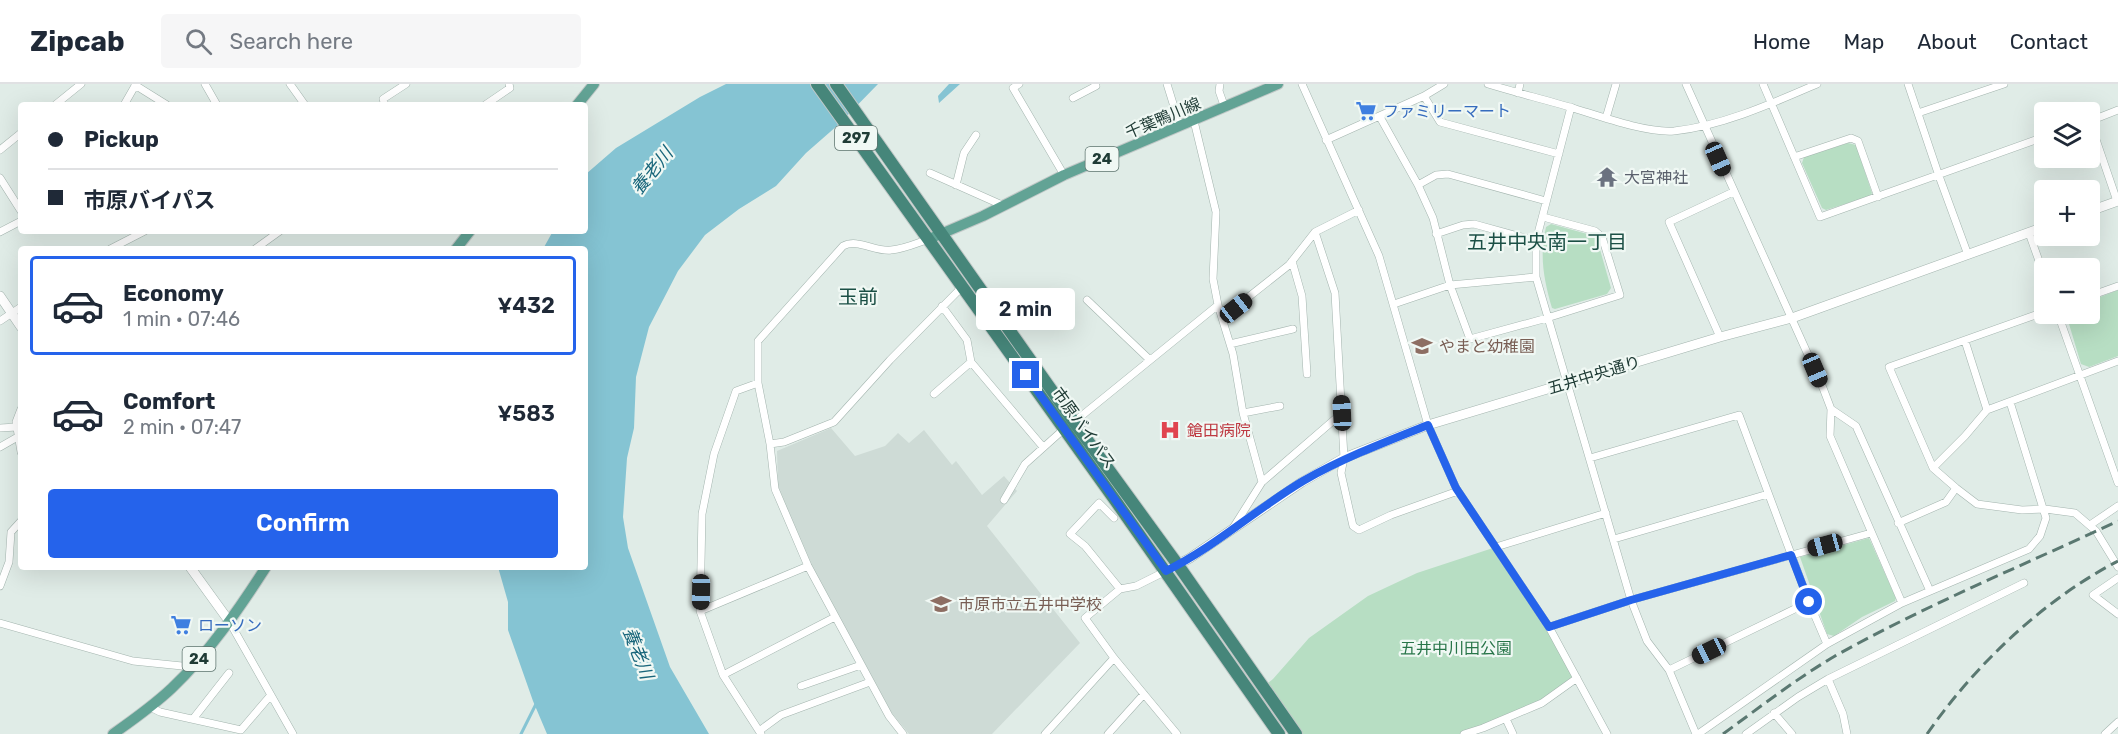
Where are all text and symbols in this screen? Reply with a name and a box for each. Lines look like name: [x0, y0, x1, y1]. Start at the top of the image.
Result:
search box: [161, 14, 581, 68]
text: Zipcab: [30, 25, 125, 58]
icon: search: [182, 25, 215, 58]
text: Search here: [230, 28, 353, 55]
text: Home: [1753, 29, 1810, 54]
text: Map: [1843, 29, 1884, 54]
text: About: [1917, 29, 1977, 54]
text: Contact: [2010, 29, 2088, 54]
street label: 千葉鴨川線: [1122, 94, 1204, 142]
supermarket icon: ファミリーマート: [1354, 99, 1378, 123]
place label: ファミリーマート: [1383, 102, 1511, 121]
map controls: [2034, 102, 2100, 324]
button: layers: [2034, 102, 2100, 168]
text: Pickup: [84, 126, 159, 153]
road number: 297: [835, 126, 877, 150]
car: [1702, 139, 1734, 179]
water label: 養老川: [626, 142, 679, 199]
road number: 24: [1086, 147, 1118, 171]
temple icon: 大宮神社: [1595, 165, 1619, 189]
place label: 大宮神社: [1624, 168, 1688, 187]
button: +: [2034, 180, 2100, 246]
text: 市原バイパス: [84, 187, 216, 214]
district label: 五井中央南一丁目: [1467, 230, 1627, 254]
button: −: [2034, 258, 2100, 324]
icon: car: [51, 279, 105, 333]
text: Economy: [123, 280, 224, 307]
district label: 玉前: [838, 285, 878, 309]
callout: 2 min: [976, 288, 1076, 330]
car: [1216, 290, 1256, 326]
text: ¥432: [497, 292, 555, 319]
text: 2 min: [999, 297, 1052, 321]
text: 1 min · 07:46: [123, 307, 240, 331]
school or university icon: やまと幼稚園: [1410, 334, 1434, 358]
place label: やまと幼稚園: [1439, 337, 1535, 356]
car: [1800, 350, 1830, 390]
street label: 五井中央通り: [1545, 352, 1643, 398]
route end: [1012, 361, 1039, 388]
street label: 市原バイパス: [1048, 384, 1120, 472]
icon: car: [51, 387, 105, 441]
text: Comfort: [123, 388, 215, 415]
car: [1332, 395, 1352, 431]
text: ¥583: [498, 400, 555, 427]
text: 2 min · 07:47: [123, 415, 241, 439]
hospital icon: 鎗田病院: [1158, 418, 1182, 442]
place label: 鎗田病院: [1187, 421, 1251, 440]
button: Confirm: [48, 489, 558, 558]
car: [1805, 532, 1845, 558]
car: [692, 574, 710, 610]
route start: [1795, 588, 1822, 615]
school or university icon: 市原市立五井中学校: [929, 592, 953, 616]
place label: 市原市立五井中学校: [958, 595, 1102, 614]
supermarket icon: ローソン: [169, 613, 193, 637]
place label: ローソン: [198, 616, 262, 635]
water label: 養老川: [618, 624, 659, 684]
car: [1689, 635, 1729, 667]
park label: 五井中川田公園: [1400, 639, 1512, 658]
road number: 24: [182, 647, 216, 671]

